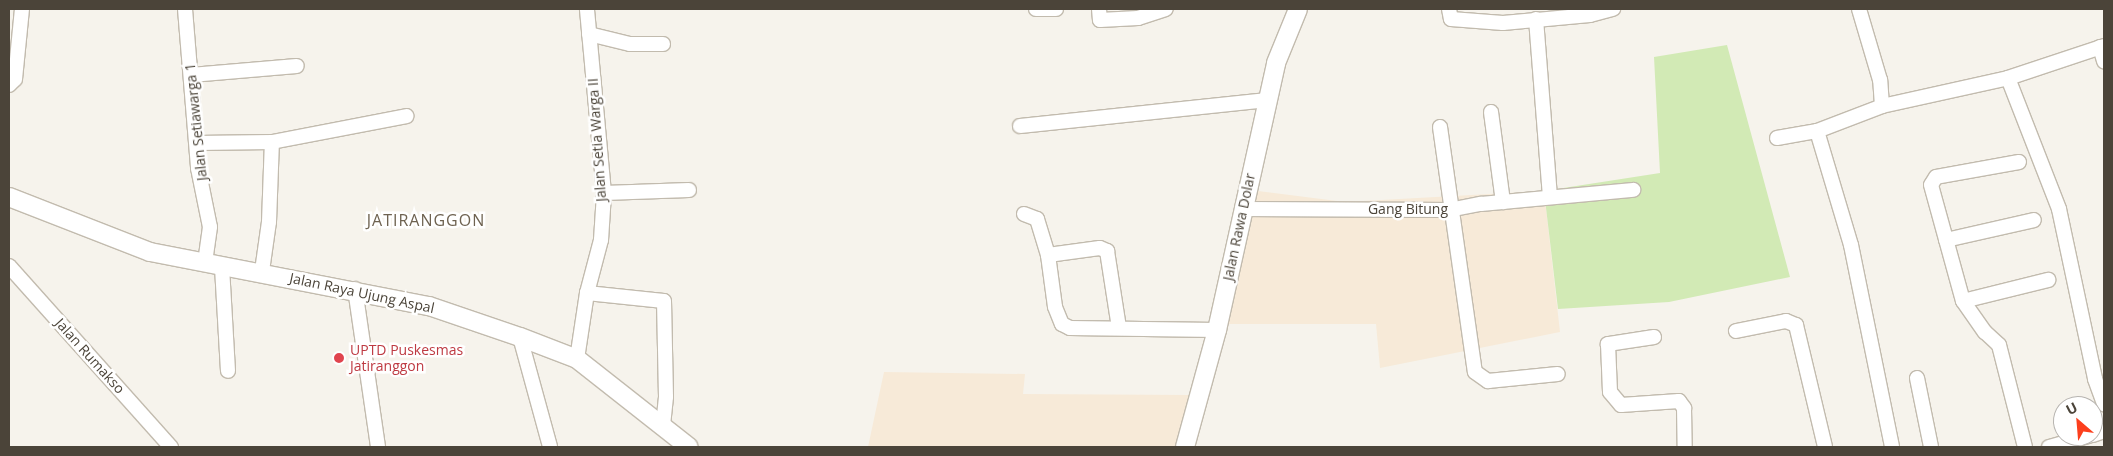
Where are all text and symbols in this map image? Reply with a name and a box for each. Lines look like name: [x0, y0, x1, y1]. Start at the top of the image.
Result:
street label: Jalan Setiawarga 1: [181, 62, 211, 182]
street label: Jalan Setia Warga II: [584, 78, 610, 202]
street label: Jalan Rawa Dolar: [1219, 172, 1259, 282]
street label: Gang Bitung: [1368, 201, 1448, 217]
district label: JATIRANGGON: [365, 210, 487, 230]
street label: Jalan Raya Ujung Aspal: [288, 269, 436, 317]
street label: Jalan Rumakso: [52, 315, 128, 397]
place label: UPTD Puskesmas Jatiranggon: [350, 342, 463, 374]
marker: UPTD Puskesmas Jatiranggon: [332, 351, 346, 365]
north arrow: [2053, 396, 2103, 446]
text: U: [2062, 397, 2080, 419]

